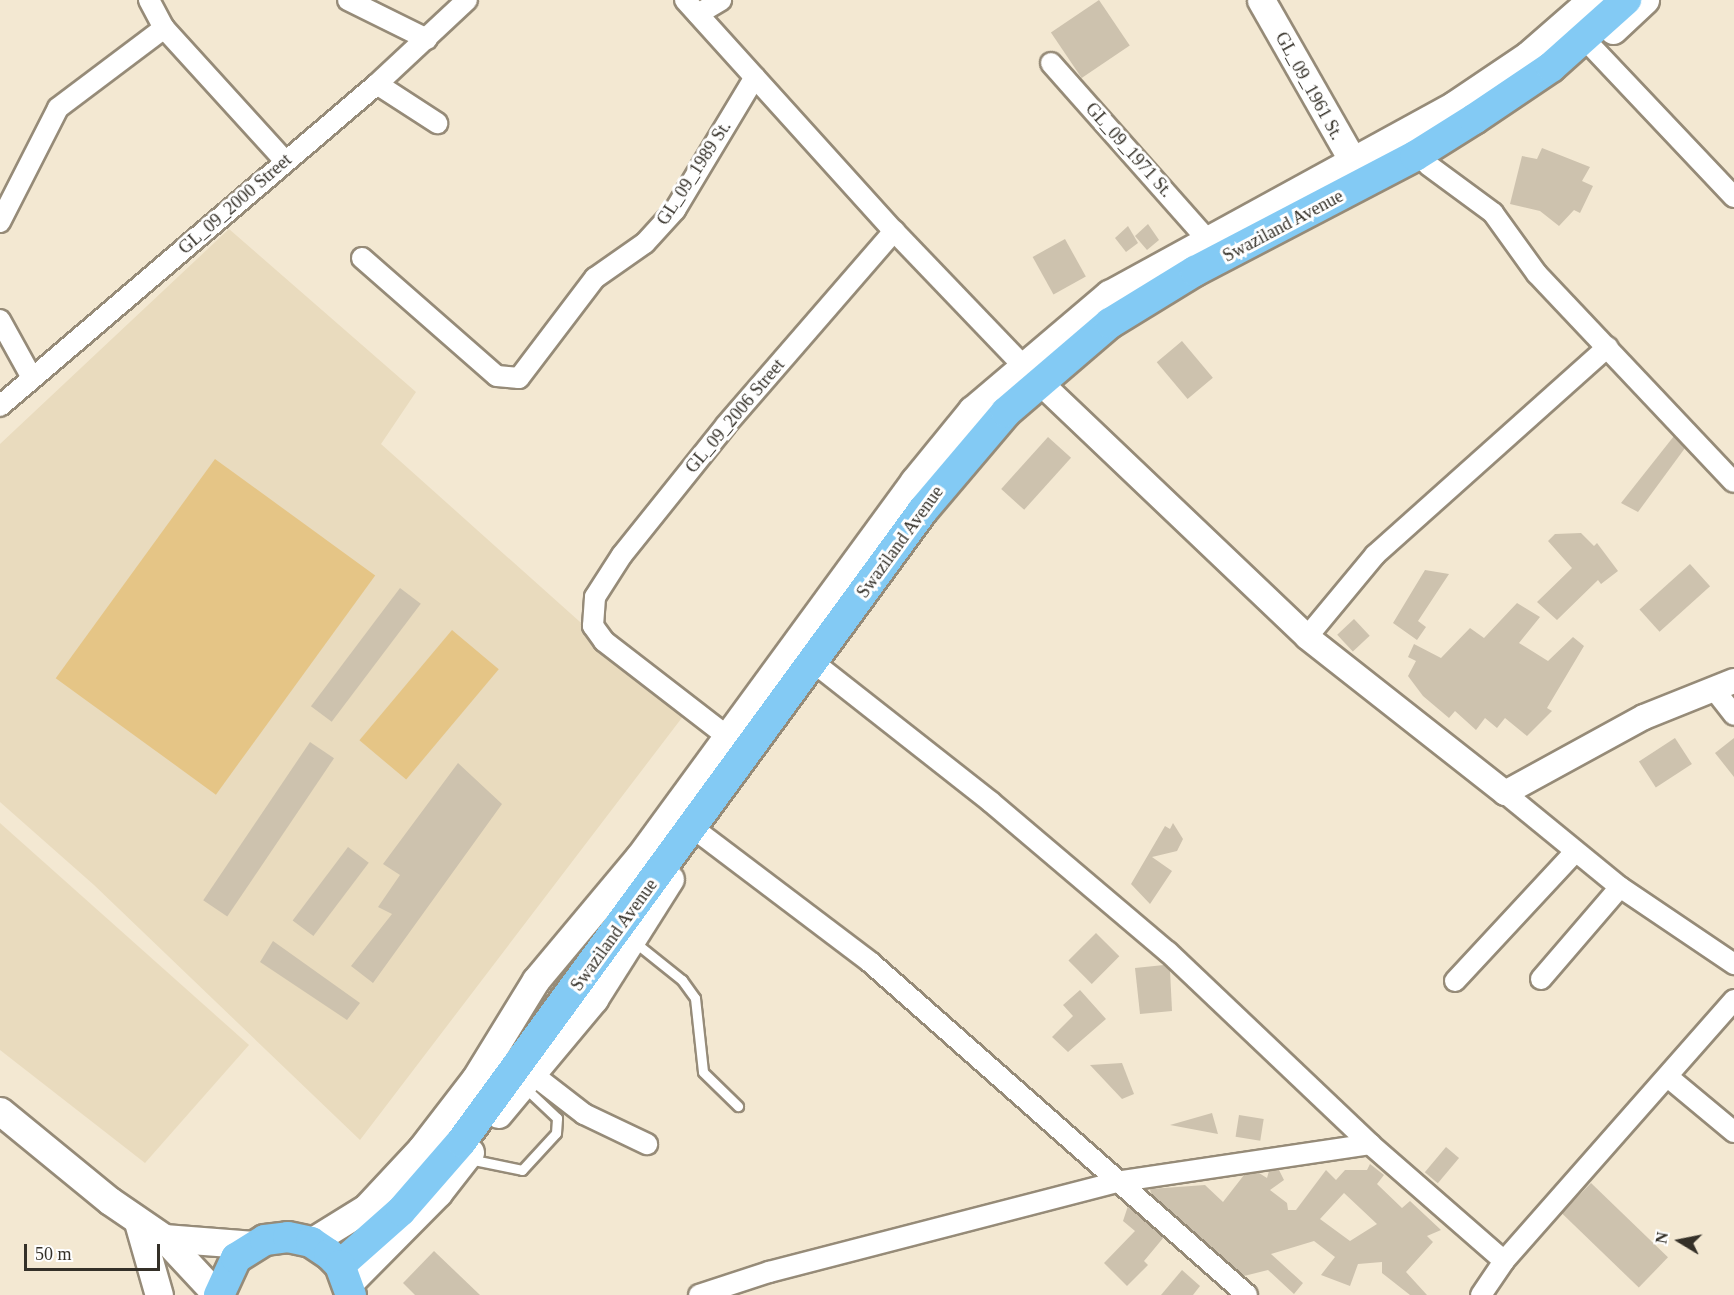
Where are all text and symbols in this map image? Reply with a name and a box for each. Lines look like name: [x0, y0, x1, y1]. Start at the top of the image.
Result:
street label: GL_09_1961 St.: [1270, 28, 1348, 144]
street label: GL_09_1971 St.: [1081, 98, 1177, 202]
street label: GL_09_1989 St.: [652, 117, 736, 229]
street label: GL_09_2000 Street: [174, 149, 296, 259]
street label: Swaziland Avenue: [1219, 185, 1347, 267]
street label: GL_09_2006 Street: [681, 354, 789, 478]
street label: Swaziland Avenue: [852, 481, 948, 603]
street label: Swaziland Avenue: [566, 874, 662, 996]
north arrow: [1650, 1211, 1710, 1271]
text: N: [1652, 1231, 1671, 1245]
scale bar: [27, 1232, 164, 1270]
text: 50 m: [35, 1244, 72, 1264]

